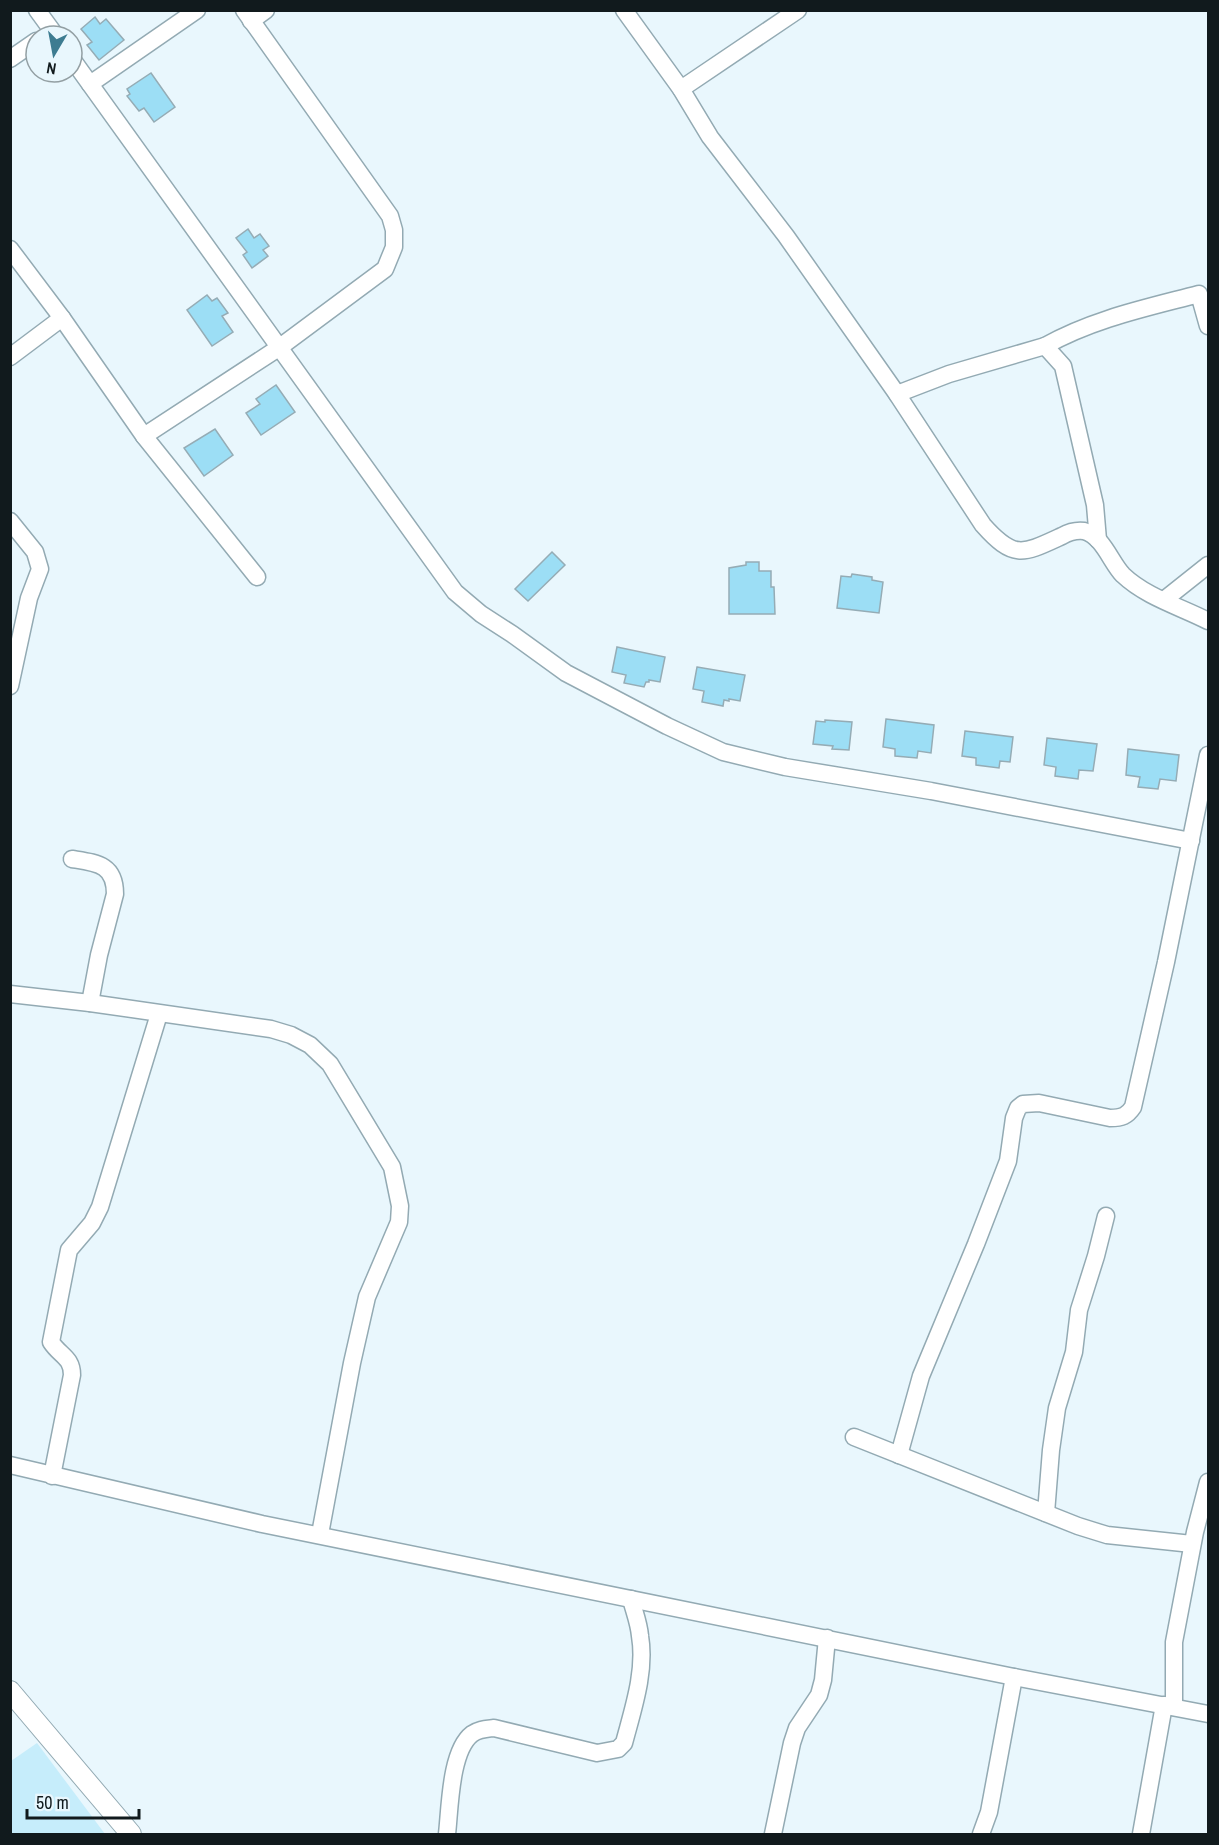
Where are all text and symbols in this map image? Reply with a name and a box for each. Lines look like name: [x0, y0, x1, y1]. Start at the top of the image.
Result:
north arrow: [24, 24, 84, 84]
text: N: [45, 57, 58, 80]
scale bar: [27, 1782, 140, 1820]
text: 50 m: [36, 1790, 69, 1815]

